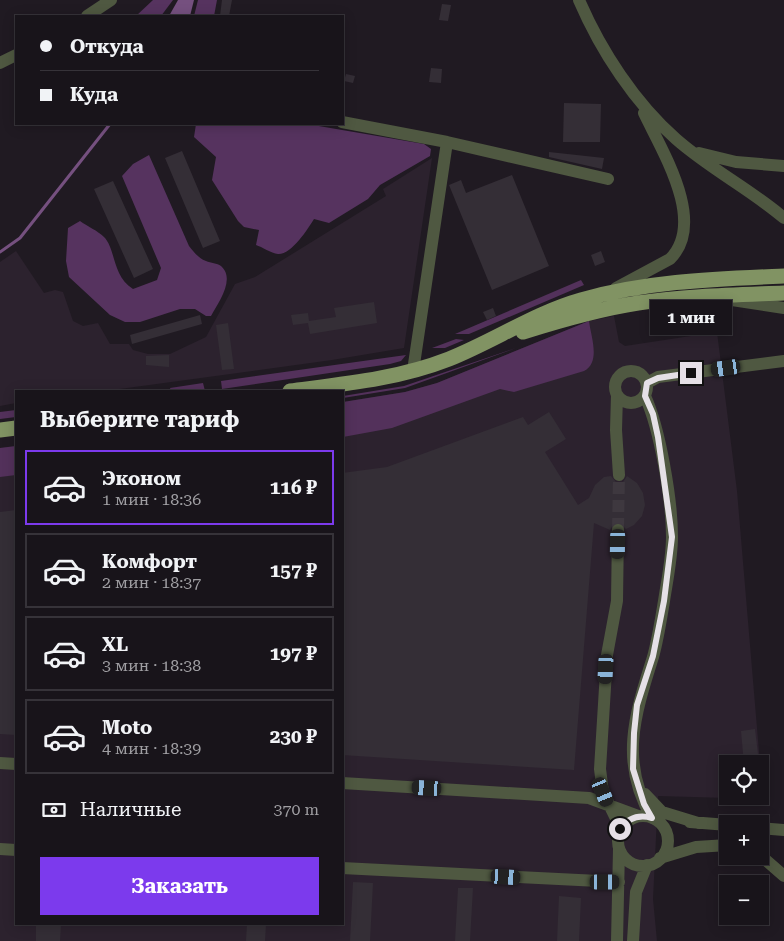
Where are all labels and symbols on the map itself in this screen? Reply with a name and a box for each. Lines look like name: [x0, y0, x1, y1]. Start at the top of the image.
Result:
callout: 1 мин: [650, 300, 732, 336]
car: [710, 358, 741, 378]
route end: [680, 362, 702, 384]
car: [610, 529, 625, 559]
car: [597, 654, 614, 684]
car: [590, 775, 615, 809]
car: [411, 780, 442, 796]
route start: [609, 818, 631, 840]
car: [490, 869, 521, 885]
car: [590, 875, 620, 890]

